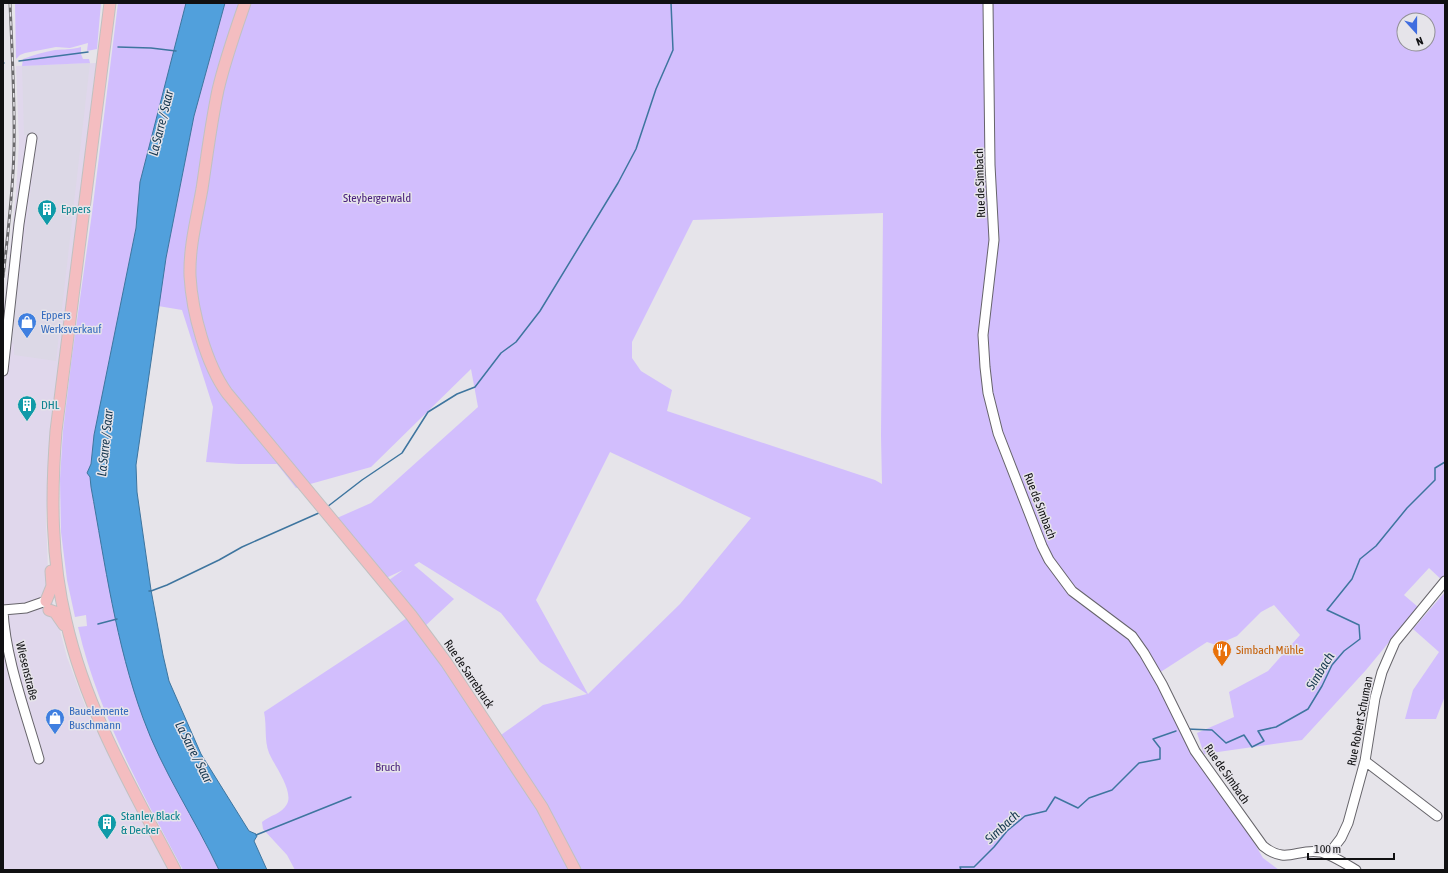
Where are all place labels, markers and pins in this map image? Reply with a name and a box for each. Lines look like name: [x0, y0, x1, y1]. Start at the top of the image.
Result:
building icon: Eppers: [36, 198, 58, 226]
place label: Eppers: [61, 202, 91, 216]
place label: Eppers Werksverkauf: [41, 308, 102, 336]
shop icon: Eppers Werksverkauf: [16, 311, 38, 339]
building icon: DHL: [16, 394, 38, 422]
place label: DHL: [41, 398, 60, 412]
restaurant icon: Simbach Mühle: [1211, 639, 1233, 667]
place label: Simbach Mühle: [1236, 643, 1304, 657]
place label: Bauelemente Buschmann: [69, 704, 129, 732]
shop icon: Bauelemente Buschmann: [44, 707, 66, 735]
place label: Stanley Black & Decker: [121, 809, 181, 837]
building icon: Stanley Black & Decker: [96, 812, 118, 840]

